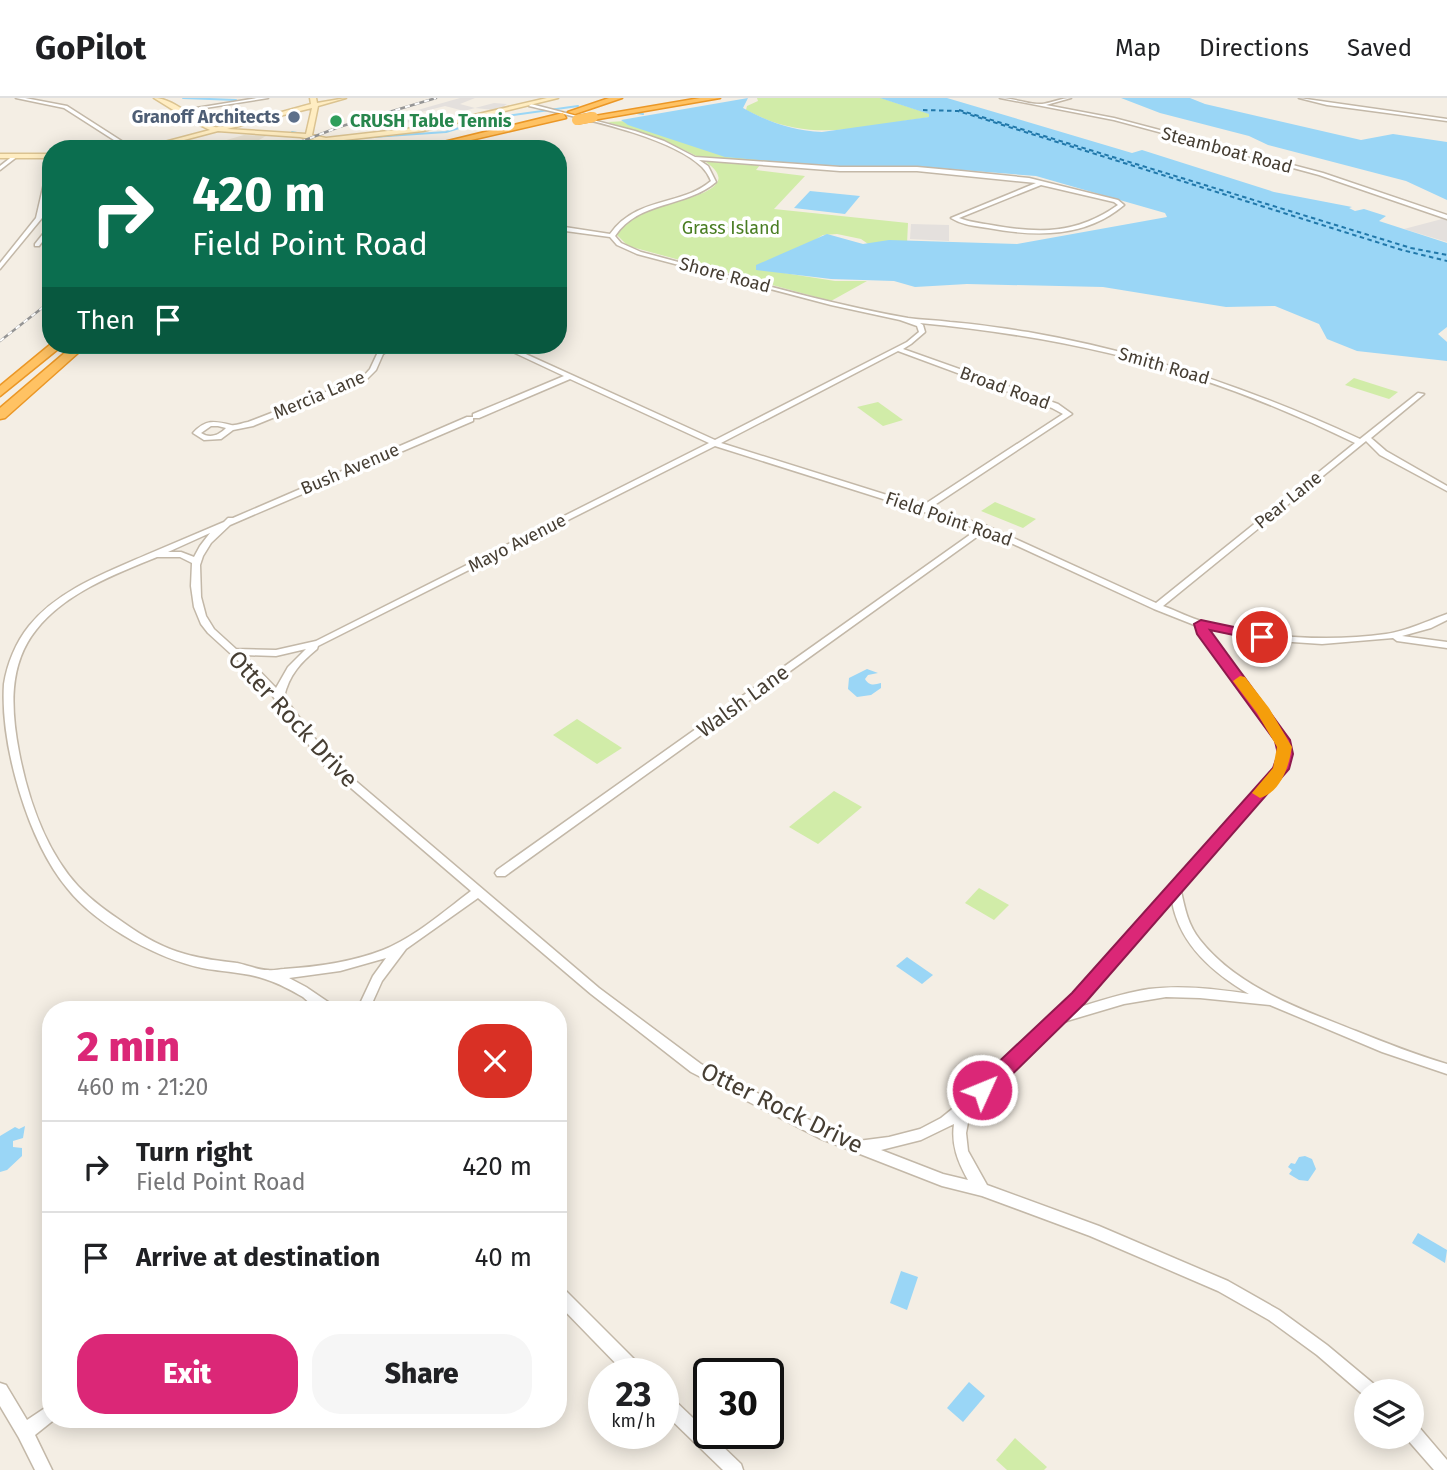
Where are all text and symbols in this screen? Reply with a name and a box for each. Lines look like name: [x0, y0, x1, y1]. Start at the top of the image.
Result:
text: GoPilot: [35, 28, 146, 68]
text: Map: [1115, 34, 1161, 62]
text: Directions: [1199, 34, 1309, 62]
text: Saved: [1347, 34, 1412, 62]
place label: Granoff Architects: [132, 106, 280, 128]
marker: Granoff Architects: [286, 109, 302, 125]
place label: CRUSH Table Tennis: [350, 110, 512, 132]
marker: CRUSH Table Tennis: [328, 113, 344, 129]
street label: Steamboat Road: [1159, 122, 1295, 178]
text: 420 m: [192, 165, 326, 224]
icon: right: [77, 168, 168, 259]
park label: Grass Island: [682, 217, 780, 239]
text: Field Point Road: [192, 225, 428, 263]
street label: Shore Road: [677, 252, 773, 298]
icon: arrive: [149, 301, 187, 339]
text: Then: [77, 305, 135, 336]
street label: Smith Road: [1116, 343, 1212, 389]
street label: Broad Road: [957, 361, 1053, 415]
street label: Mercia Lane: [270, 366, 368, 424]
street label: Bush Avenue: [297, 438, 403, 500]
street label: Pear Lane: [1250, 466, 1326, 534]
street label: Field Point Road: [883, 487, 1015, 551]
street label: Mayo Avenue: [464, 509, 570, 577]
pin: [1232, 607, 1292, 667]
icon: arrive: [1243, 618, 1281, 656]
street label: Otter Rock Drive: [222, 645, 364, 793]
street label: Walsh Lane: [692, 659, 794, 743]
text: 2 min: [77, 1022, 180, 1072]
button: close: [458, 1024, 532, 1098]
position arrow: [945, 1053, 1019, 1127]
street label: Otter Rock Drive: [696, 1057, 868, 1159]
text: 460 m · 21:20: [77, 1073, 208, 1101]
text: Turn right: [136, 1137, 253, 1168]
icon: right: [77, 1148, 115, 1186]
text: 420 m: [462, 1151, 532, 1182]
text: Field Point Road: [136, 1168, 306, 1196]
icon: arrive: [77, 1239, 115, 1277]
text: Arrive at destination: [136, 1242, 380, 1273]
text: 40 m: [474, 1242, 532, 1273]
button: Exit: [77, 1334, 298, 1414]
button: Share: [312, 1334, 532, 1414]
speed limit sign: 30: [693, 1358, 784, 1449]
text: 23: [615, 1373, 652, 1415]
map controls: [1354, 1379, 1424, 1449]
button: layers: [1354, 1379, 1424, 1449]
text: km/h: [611, 1410, 656, 1432]

